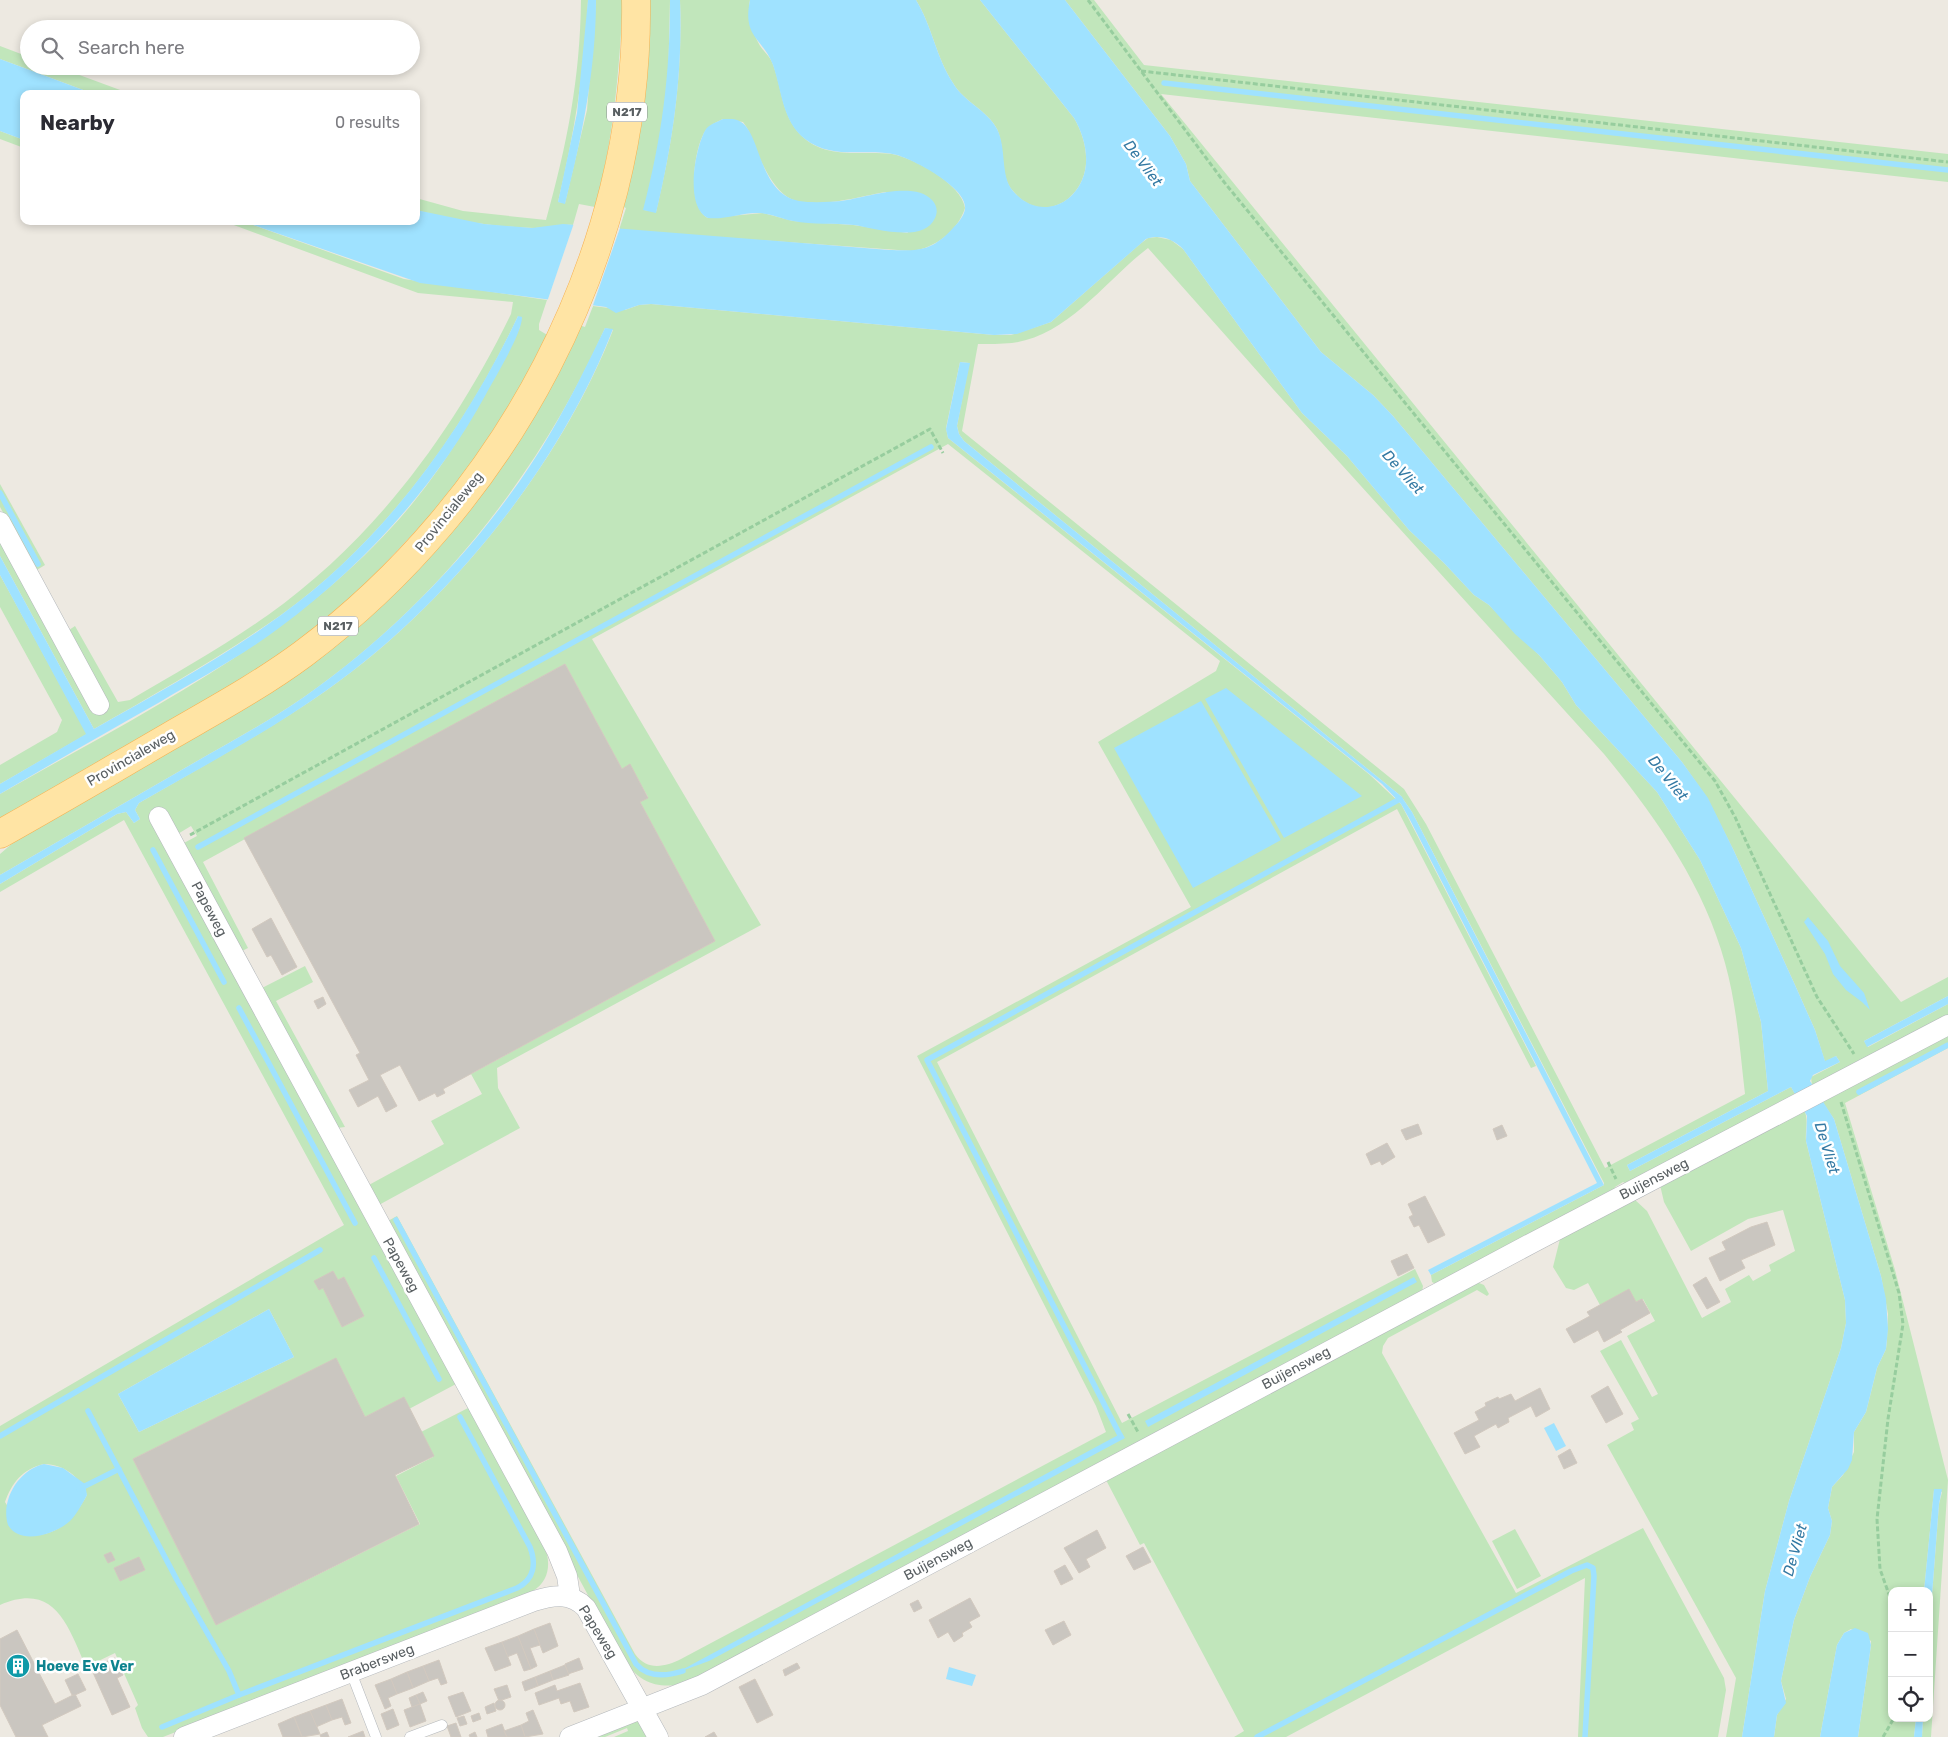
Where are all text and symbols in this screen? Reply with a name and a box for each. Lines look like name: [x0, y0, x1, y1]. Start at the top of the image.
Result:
search box: [20, 20, 420, 75]
icon: search: [38, 34, 66, 62]
text: Search here: [78, 36, 185, 59]
road number: N217: [607, 102, 647, 121]
text: Nearby: [40, 110, 115, 135]
text: 0 results: [335, 113, 400, 132]
water label: De Vliet: [1120, 136, 1166, 190]
water label: De Vliet: [1379, 446, 1428, 498]
street label: Provincialeweg: [411, 468, 487, 556]
road number: N217: [318, 616, 358, 636]
street label: Provincialeweg: [84, 726, 178, 790]
water label: De Vliet: [1644, 752, 1692, 805]
street label: Papeweg: [187, 879, 231, 939]
water label: De Vliet: [1811, 1120, 1843, 1176]
street label: Buijensweg: [1617, 1154, 1691, 1204]
street label: Papeweg: [379, 1235, 423, 1295]
street label: Buijensweg: [1259, 1343, 1333, 1393]
water label: De Vliet: [1779, 1522, 1811, 1578]
street label: Buijensweg: [901, 1534, 975, 1584]
map controls: [1888, 1587, 1933, 1722]
button: +: [1888, 1587, 1933, 1632]
street label: Papeweg: [575, 1602, 621, 1662]
button: −: [1888, 1632, 1933, 1677]
street label: Brabersweg: [338, 1640, 416, 1684]
building icon: Hoeve Eve Ver: [5, 1653, 31, 1679]
place label: Hoeve Eve Ver: [36, 1658, 134, 1675]
button: locate: [1888, 1677, 1933, 1722]

